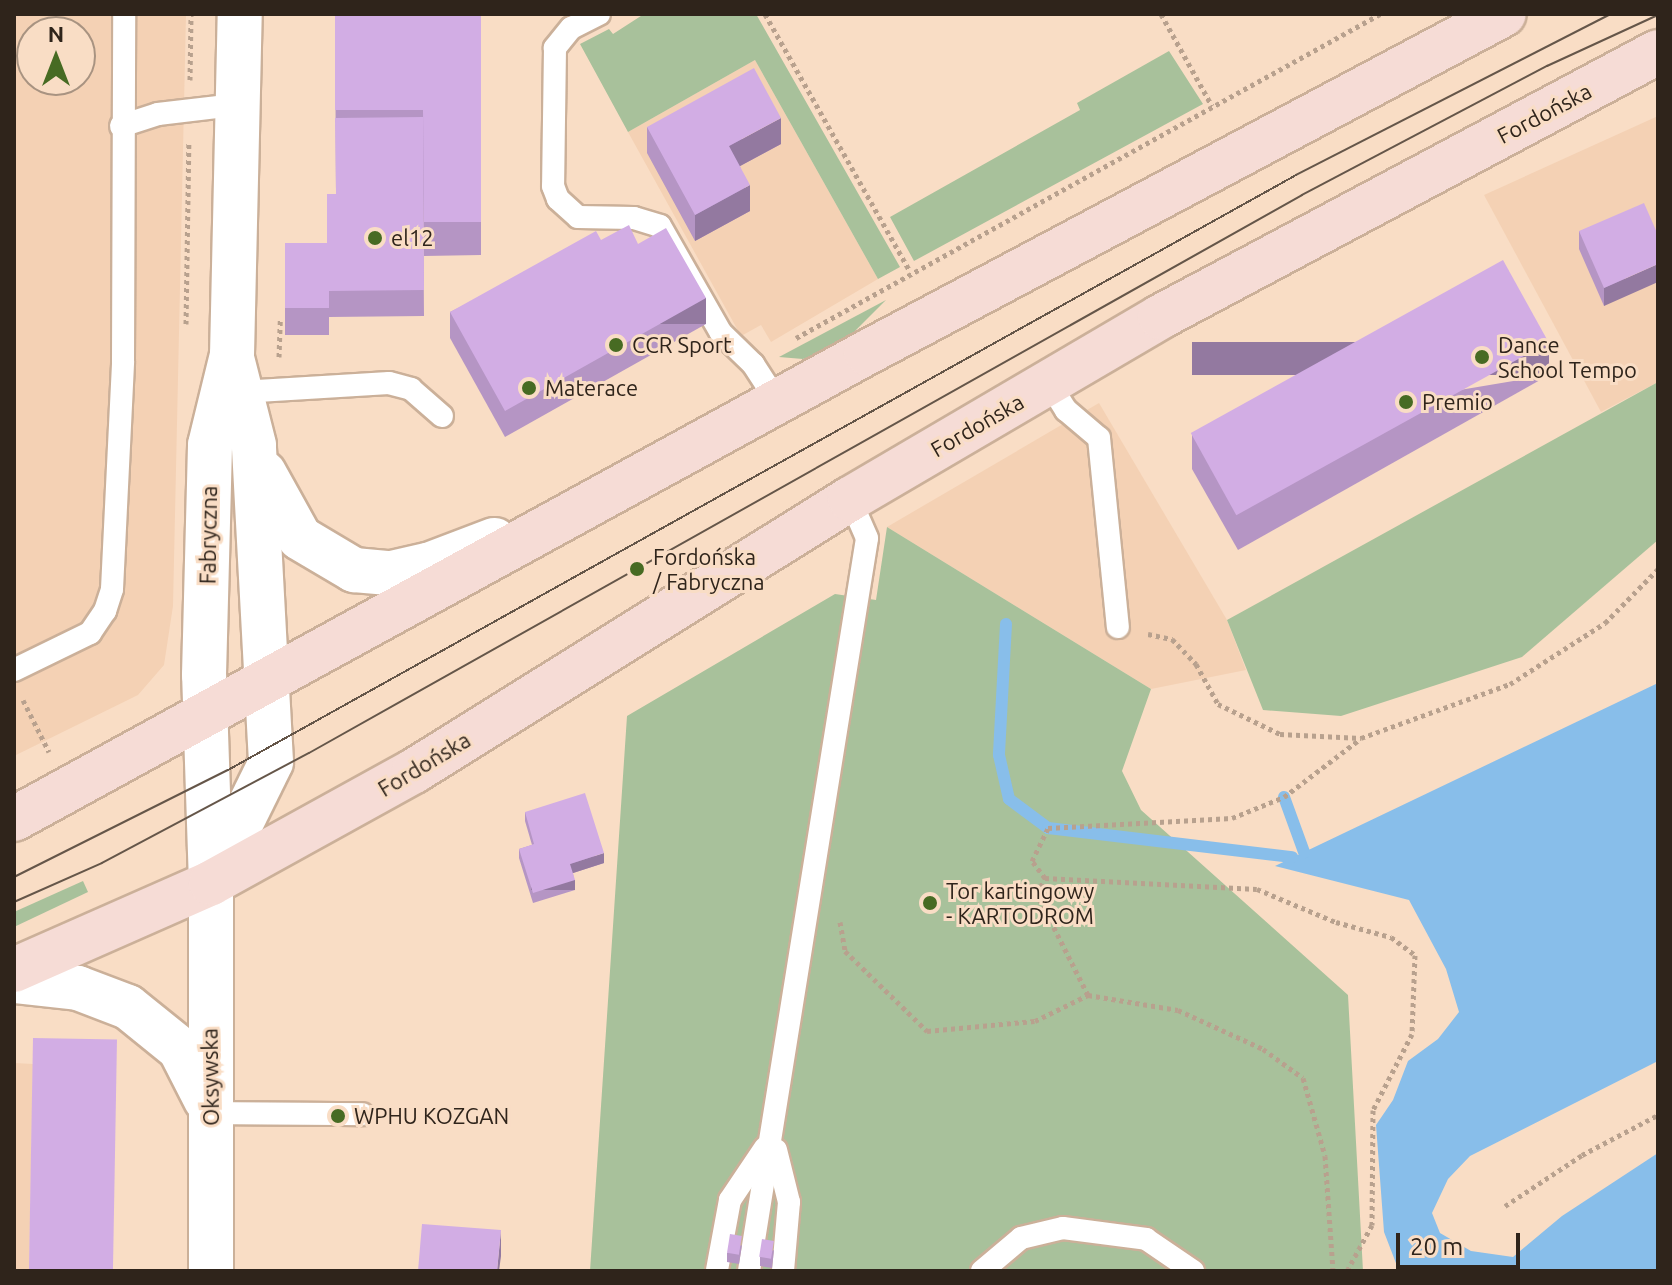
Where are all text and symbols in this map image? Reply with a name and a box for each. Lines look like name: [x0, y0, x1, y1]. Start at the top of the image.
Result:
north arrow: [16, 16, 96, 96]
text: N: [48, 21, 64, 46]
street label: Fordońska: [1492, 77, 1596, 149]
place label: el12: [391, 225, 434, 251]
marker: el12: [366, 229, 384, 247]
place label: Dance School Tempo: [1498, 331, 1637, 382]
place label: CCR Sport: [632, 332, 732, 358]
marker: CCR Sport: [607, 336, 625, 354]
marker: Dance School Tempo: [1473, 348, 1491, 366]
place label: Materace: [545, 375, 638, 401]
marker: Materace: [520, 379, 538, 397]
street label: Fordońska: [926, 388, 1028, 462]
place label: Premio: [1422, 389, 1493, 415]
marker: Premio: [1397, 393, 1415, 411]
street label: Fabryczna: [194, 486, 222, 584]
place label: Fordońska / Fabryczna: [653, 543, 765, 594]
marker: Fordońska / Fabryczna: [628, 560, 646, 578]
street label: Fordońska: [373, 726, 475, 802]
place label: Tor kartingowy - KARTODROM: [946, 877, 1094, 928]
marker: Tor kartingowy - KARTODROM: [921, 894, 939, 912]
street label: Oksywska: [196, 1028, 224, 1126]
place label: WPHU KOZGAN: [354, 1103, 509, 1129]
marker: WPHU KOZGAN: [329, 1107, 347, 1125]
scale bar: [1400, 1217, 1524, 1267]
text: 20 m: [1410, 1233, 1463, 1260]

